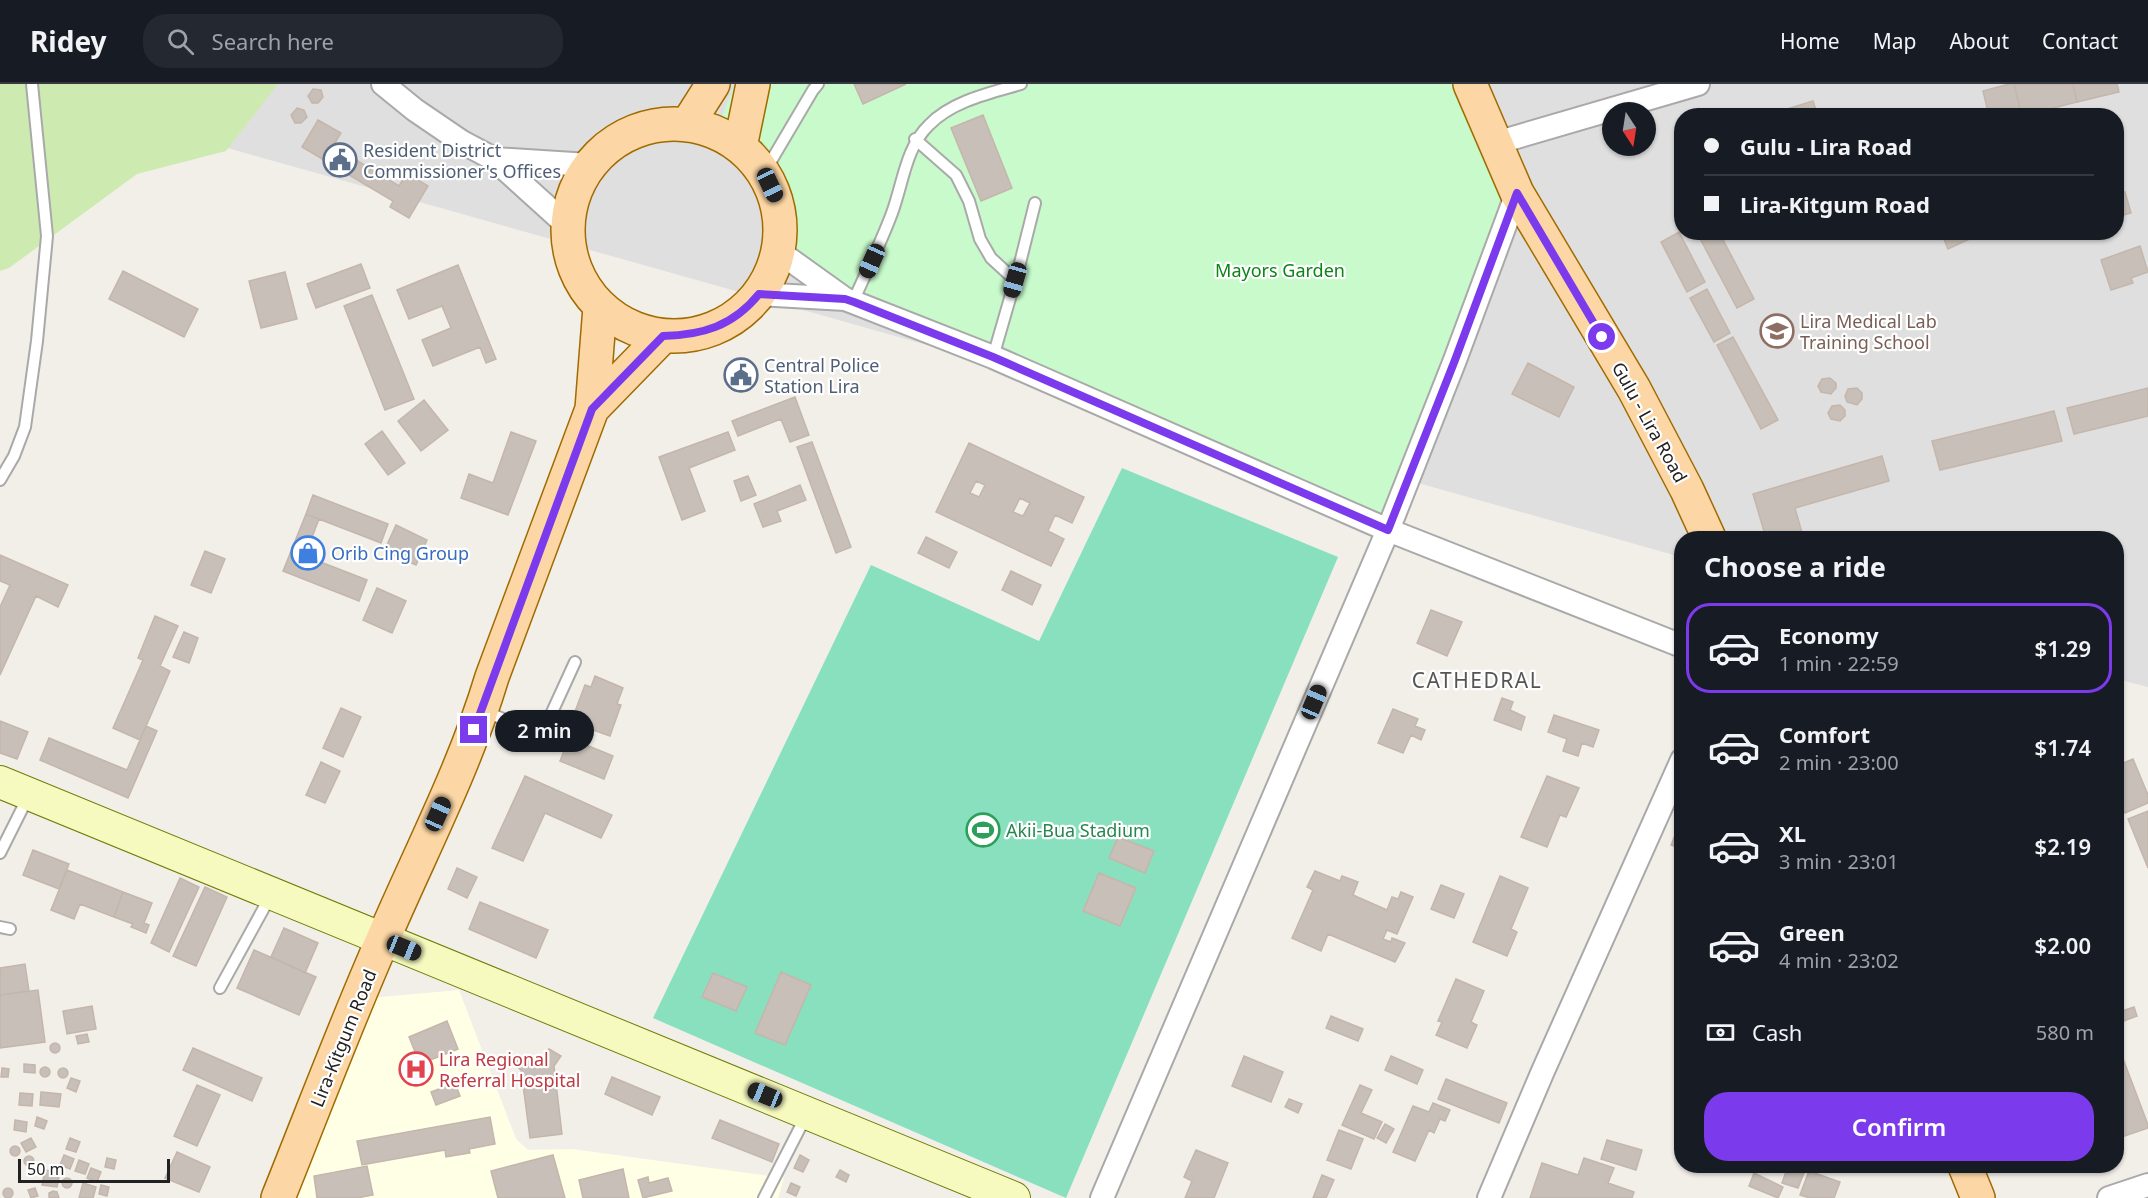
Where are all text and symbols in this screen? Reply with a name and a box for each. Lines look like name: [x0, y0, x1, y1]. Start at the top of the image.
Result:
search box: [143, 14, 563, 68]
text: Ridey: [30, 22, 107, 60]
icon: search: [164, 25, 197, 58]
text: Search here: [212, 26, 334, 56]
text: Home: [1780, 27, 1840, 55]
text: Map: [1873, 27, 1916, 55]
text: About: [1949, 27, 2009, 55]
text: Contact: [2042, 27, 2118, 55]
north arrow: [1602, 102, 1656, 156]
map controls: [1602, 102, 1656, 156]
text: Gulu - Lira Road: [1740, 131, 1912, 161]
place label: Resident District Commissioner's Offices: [363, 138, 561, 183]
public building icon: Resident District Commissioner's Offices: [322, 142, 358, 178]
car: [754, 165, 786, 205]
text: Lira-Kitgum Road: [1740, 189, 1930, 219]
car: [856, 241, 888, 281]
park label: Mayors Garden: [1215, 258, 1345, 282]
car: [1001, 260, 1029, 300]
place label: Lira Medical Lab Training School: [1800, 309, 1937, 354]
school or university icon: Lira Medical Lab Training School: [1759, 313, 1795, 349]
route start: [1588, 323, 1615, 350]
place label: Central Police Station Lira: [764, 353, 880, 398]
public building icon: Central Police Station Lira: [723, 357, 759, 393]
street label: Gulu - Lira Road: [1607, 357, 1693, 487]
shop icon: Orib Cing Group: [290, 535, 326, 571]
place label: Orib Cing Group: [331, 541, 469, 565]
text: Choose a ride: [1704, 548, 1886, 585]
text: Economy: [1779, 620, 1878, 650]
icon: car: [1707, 621, 1761, 675]
text: $1.29: [2035, 633, 2091, 663]
text: 1 min · 22:59: [1779, 650, 1899, 677]
district label: CATHEDRAL: [1412, 666, 1542, 694]
car: [1299, 682, 1329, 722]
callout: 2 min: [495, 709, 594, 751]
route end: [460, 716, 487, 743]
text: 2 min: [517, 717, 572, 744]
text: Comfort: [1779, 719, 1870, 749]
icon: car: [1707, 720, 1761, 774]
text: $1.74: [2035, 732, 2091, 762]
text: 2 min · 23:00: [1779, 749, 1899, 776]
car: [422, 794, 454, 834]
sports icon: Akii-Bua Stadium: [965, 812, 1001, 848]
place label: Akii-Bua Stadium: [1006, 818, 1150, 842]
text: XL: [1779, 818, 1806, 848]
icon: car: [1707, 819, 1761, 873]
text: $2.19: [2035, 831, 2091, 861]
text: 3 min · 23:01: [1779, 848, 1899, 875]
text: Green: [1779, 917, 1845, 947]
icon: car: [1707, 918, 1761, 972]
text: $2.00: [2035, 930, 2091, 960]
car: [384, 933, 424, 963]
text: 4 min · 23:02: [1779, 947, 1899, 974]
street label: Lira-Kitgum Road: [304, 966, 382, 1110]
icon: cash: [1704, 1016, 1737, 1049]
text: Cash: [1752, 1017, 1802, 1047]
text: 580 m: [2036, 1019, 2094, 1046]
place label: Lira Regional Referral Hospital: [439, 1047, 580, 1092]
hospital icon: Lira Regional Referral Hospital: [398, 1051, 434, 1087]
car: [745, 1080, 785, 1110]
button: Confirm: [1704, 1092, 2094, 1161]
scale bar: [18, 1156, 170, 1184]
text: 50 m: [27, 1158, 64, 1180]

